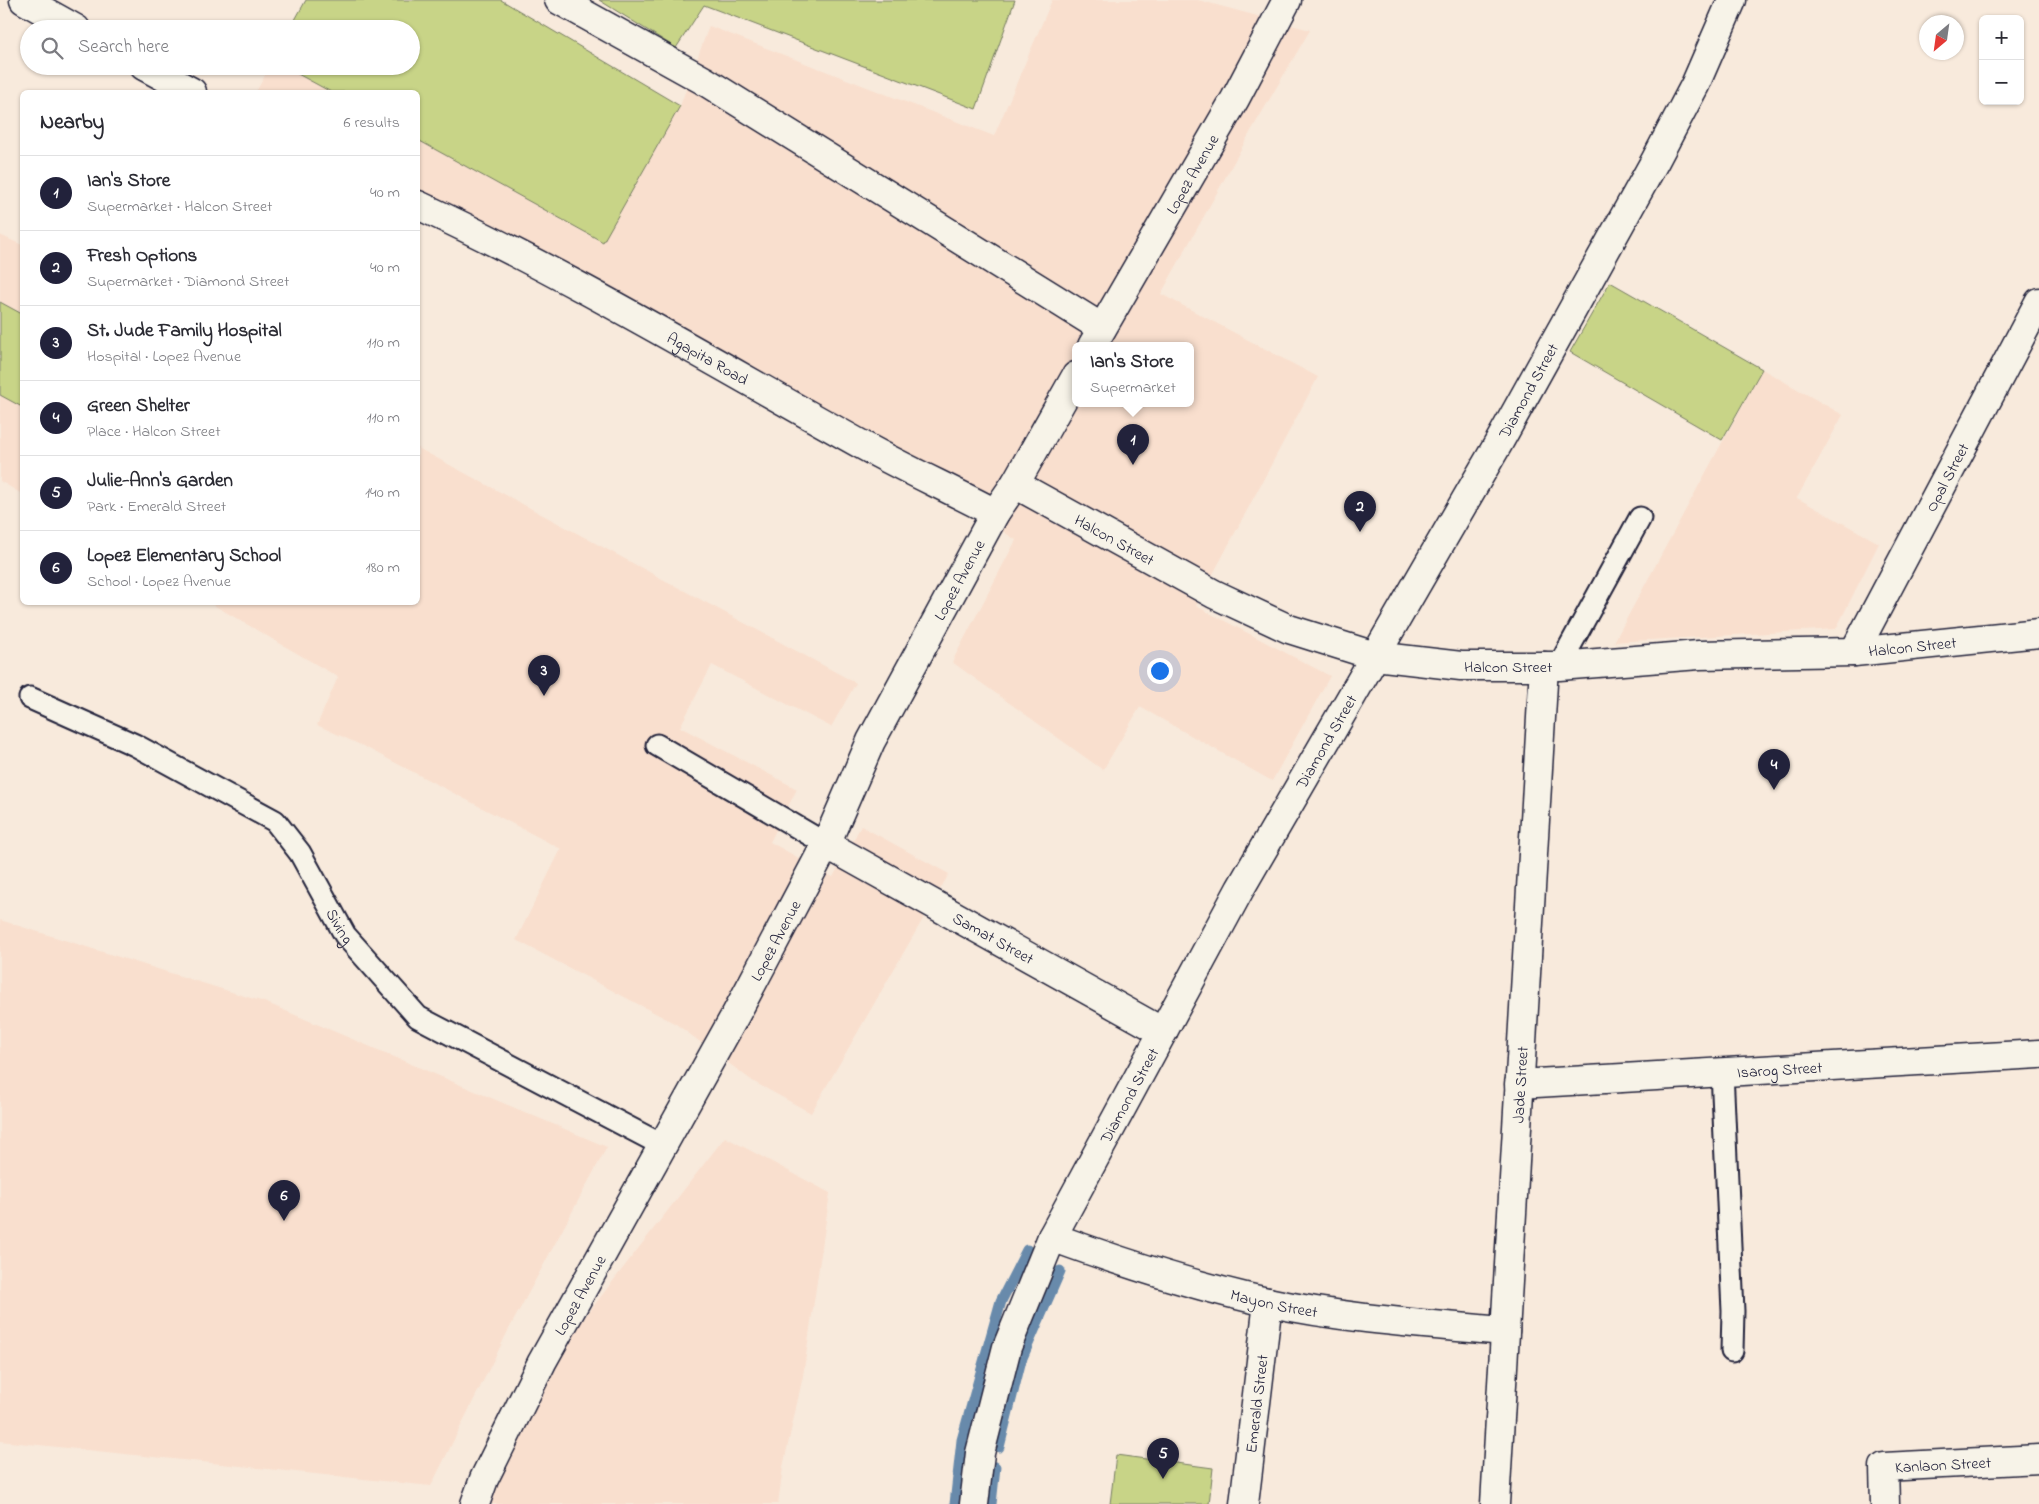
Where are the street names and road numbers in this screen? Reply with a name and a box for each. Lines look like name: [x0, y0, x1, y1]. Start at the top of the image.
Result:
street label: Lopez Avenue: [1161, 130, 1226, 219]
street label: Agapita Road: [662, 327, 752, 392]
street label: Diamond Street: [1493, 339, 1566, 444]
street label: Opal Street: [1920, 439, 1977, 517]
street label: Halcon Street: [1069, 509, 1159, 573]
street label: Lopez Avenue: [929, 535, 993, 625]
street label: Halcon Street: [1867, 631, 1958, 664]
street label: Halcon Street: [1464, 656, 1553, 680]
street label: Diamond Street: [1290, 690, 1365, 795]
street label: Lopez Avenue: [745, 896, 809, 986]
street label: Siving: [319, 905, 358, 950]
street label: Samat Street: [948, 907, 1038, 972]
street label: Diamond Street: [1094, 1043, 1166, 1149]
street label: Jade Street: [1507, 1045, 1536, 1124]
street label: Isarog Street: [1736, 1056, 1824, 1085]
street label: Lopez Avenue: [549, 1251, 614, 1340]
street label: Mayon Street: [1228, 1284, 1320, 1325]
street label: Emerald Street: [1240, 1353, 1276, 1455]
street label: Kanlaon Street: [1894, 1451, 1992, 1480]

